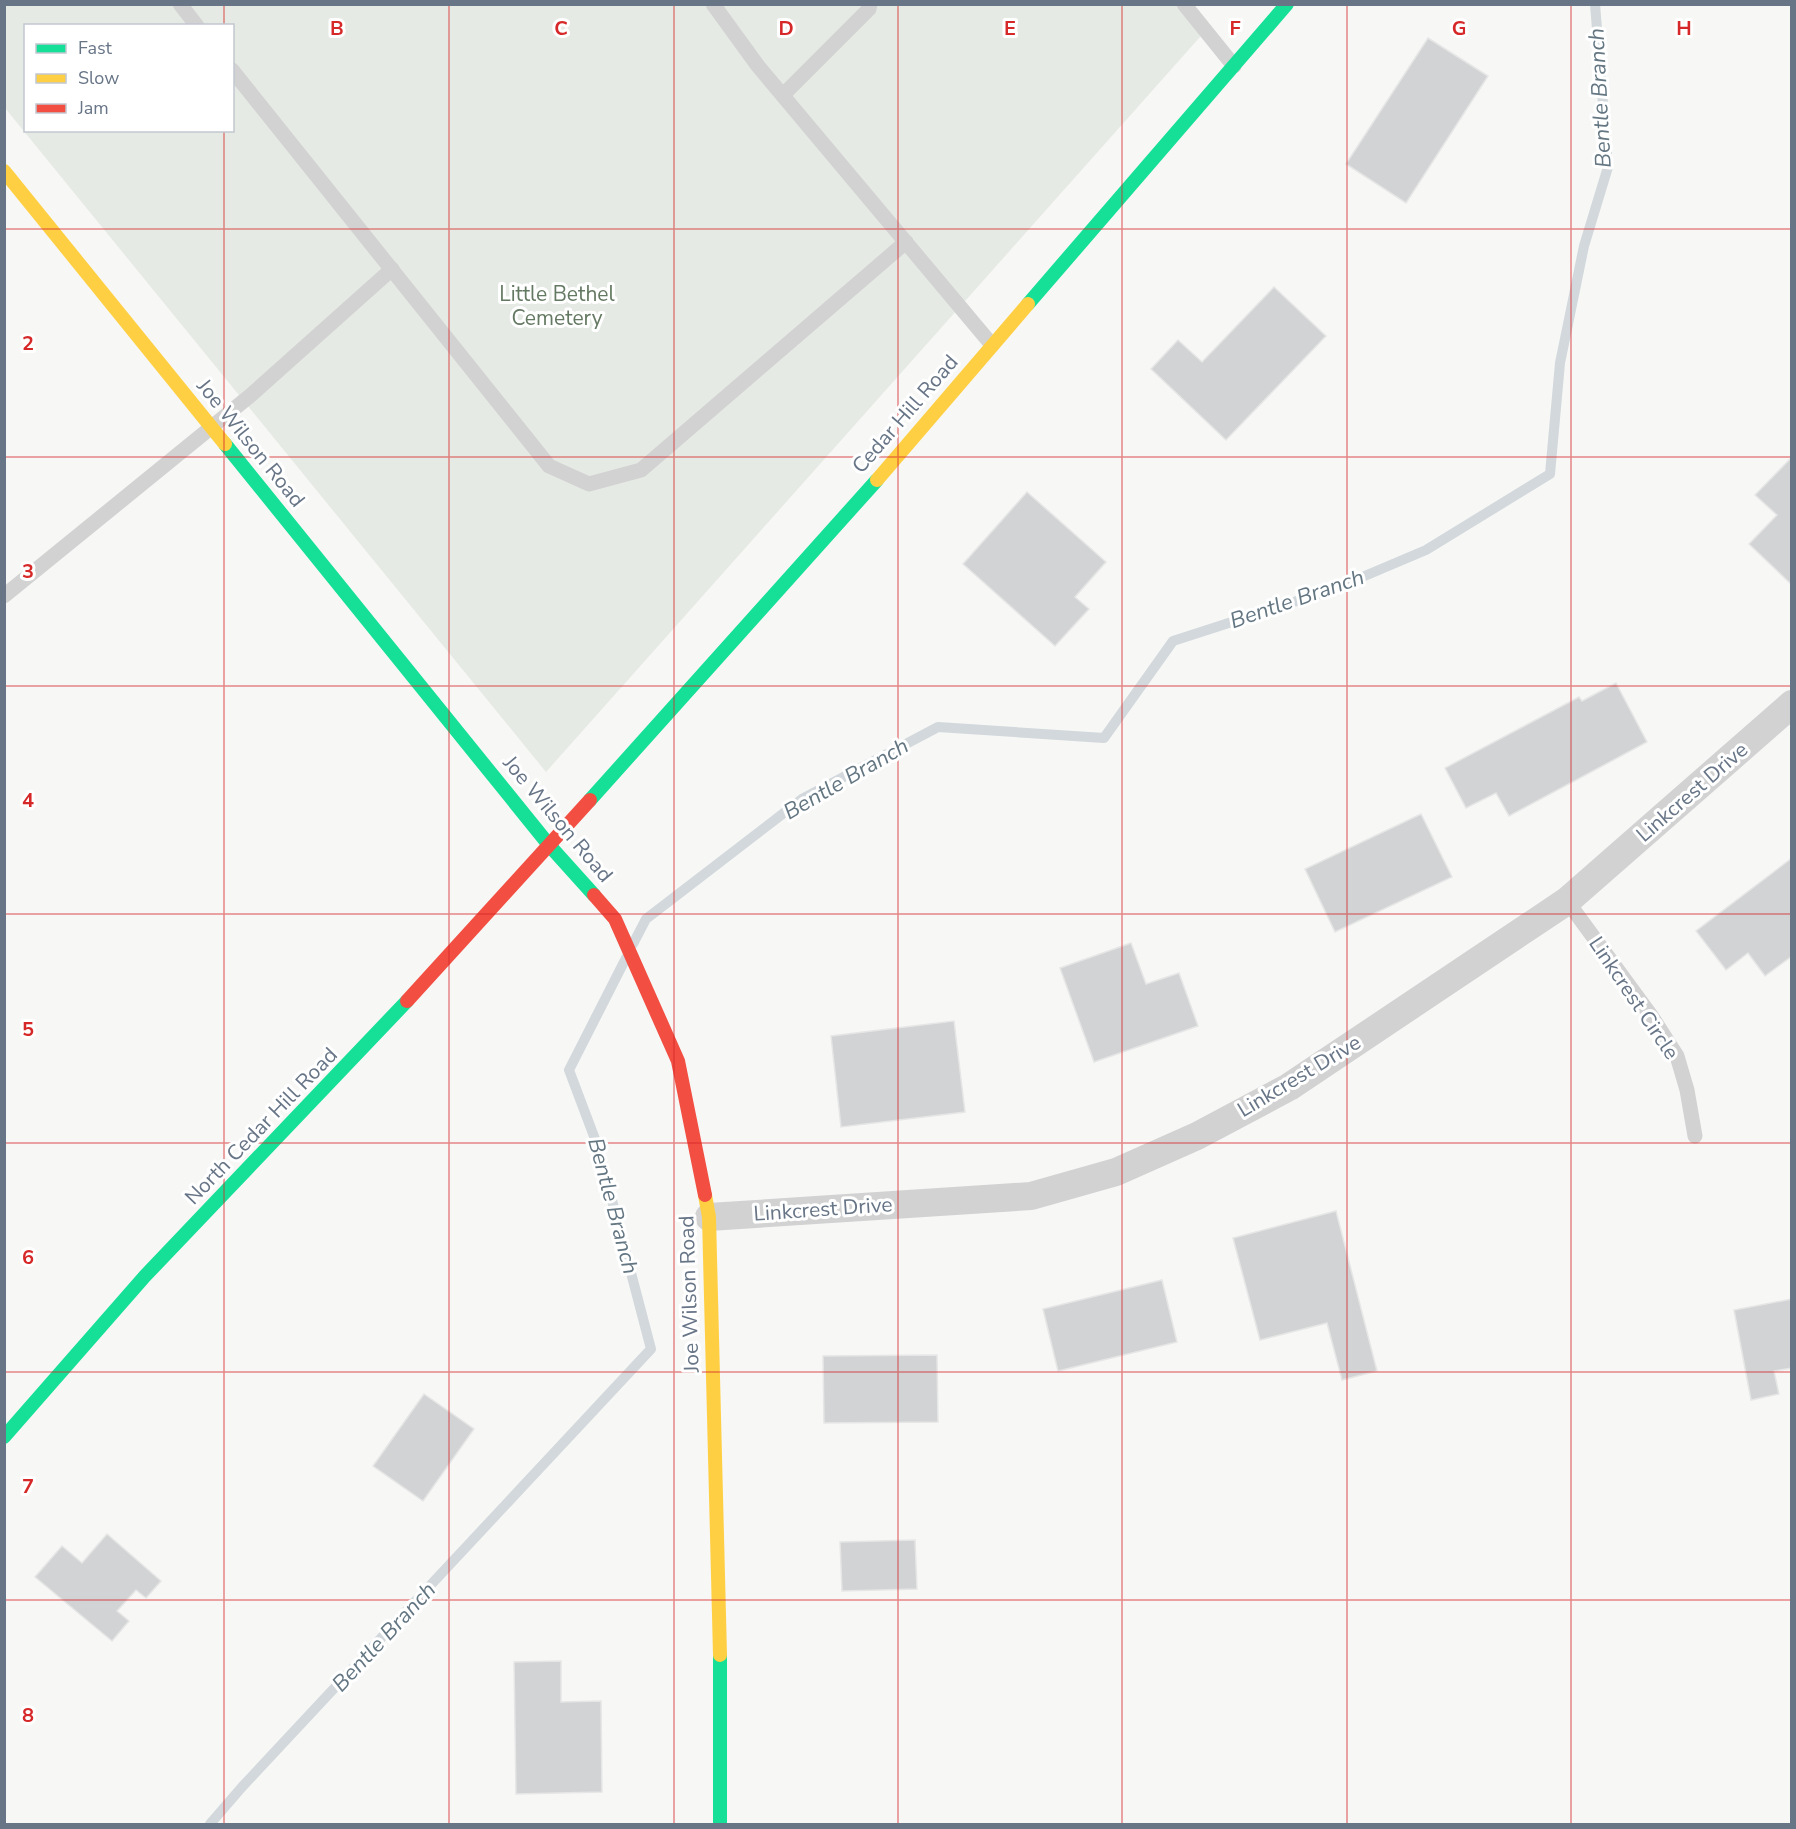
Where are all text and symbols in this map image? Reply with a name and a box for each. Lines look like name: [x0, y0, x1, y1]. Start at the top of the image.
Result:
text: B: [330, 15, 344, 42]
text: C: [554, 15, 568, 42]
text: D: [778, 15, 794, 42]
text: E: [1004, 15, 1016, 42]
text: F: [1229, 15, 1241, 42]
text: G: [1452, 15, 1466, 42]
text: H: [1676, 15, 1692, 42]
legend: [24, 24, 234, 132]
water label: Bentle Branch: [1581, 27, 1619, 169]
text: Fast: [78, 36, 113, 60]
text: Slow: [78, 66, 119, 90]
text: Jam: [77, 96, 109, 120]
park label: Little Bethel Cemetery: [499, 280, 615, 332]
text: 2: [22, 330, 34, 357]
street label: Cedar Hill Road: [846, 349, 964, 479]
street label: Joe Wilson Road: [190, 372, 311, 513]
text: 3: [22, 558, 34, 585]
water label: Bentle Branch: [1226, 562, 1368, 636]
water label: Bentle Branch: [778, 731, 914, 827]
street label: Linkcrest Drive: [1630, 736, 1754, 848]
street label: Joe Wilson Road: [496, 749, 619, 888]
text: 4: [22, 787, 34, 814]
street label: Linkcrest Circle: [1582, 931, 1686, 1065]
text: 5: [22, 1016, 34, 1043]
street label: Linkcrest Drive: [1232, 1028, 1366, 1124]
street label: North Cedar Hill Road: [179, 1041, 343, 1211]
water label: Bentle Branch: [580, 1134, 646, 1278]
street label: Linkcrest Drive: [753, 1190, 893, 1228]
street label: Joe Wilson Road: [672, 1215, 706, 1374]
text: 6: [22, 1244, 34, 1271]
text: 7: [22, 1473, 34, 1500]
water label: Bentle Branch: [325, 1576, 443, 1698]
text: 8: [22, 1702, 34, 1729]

